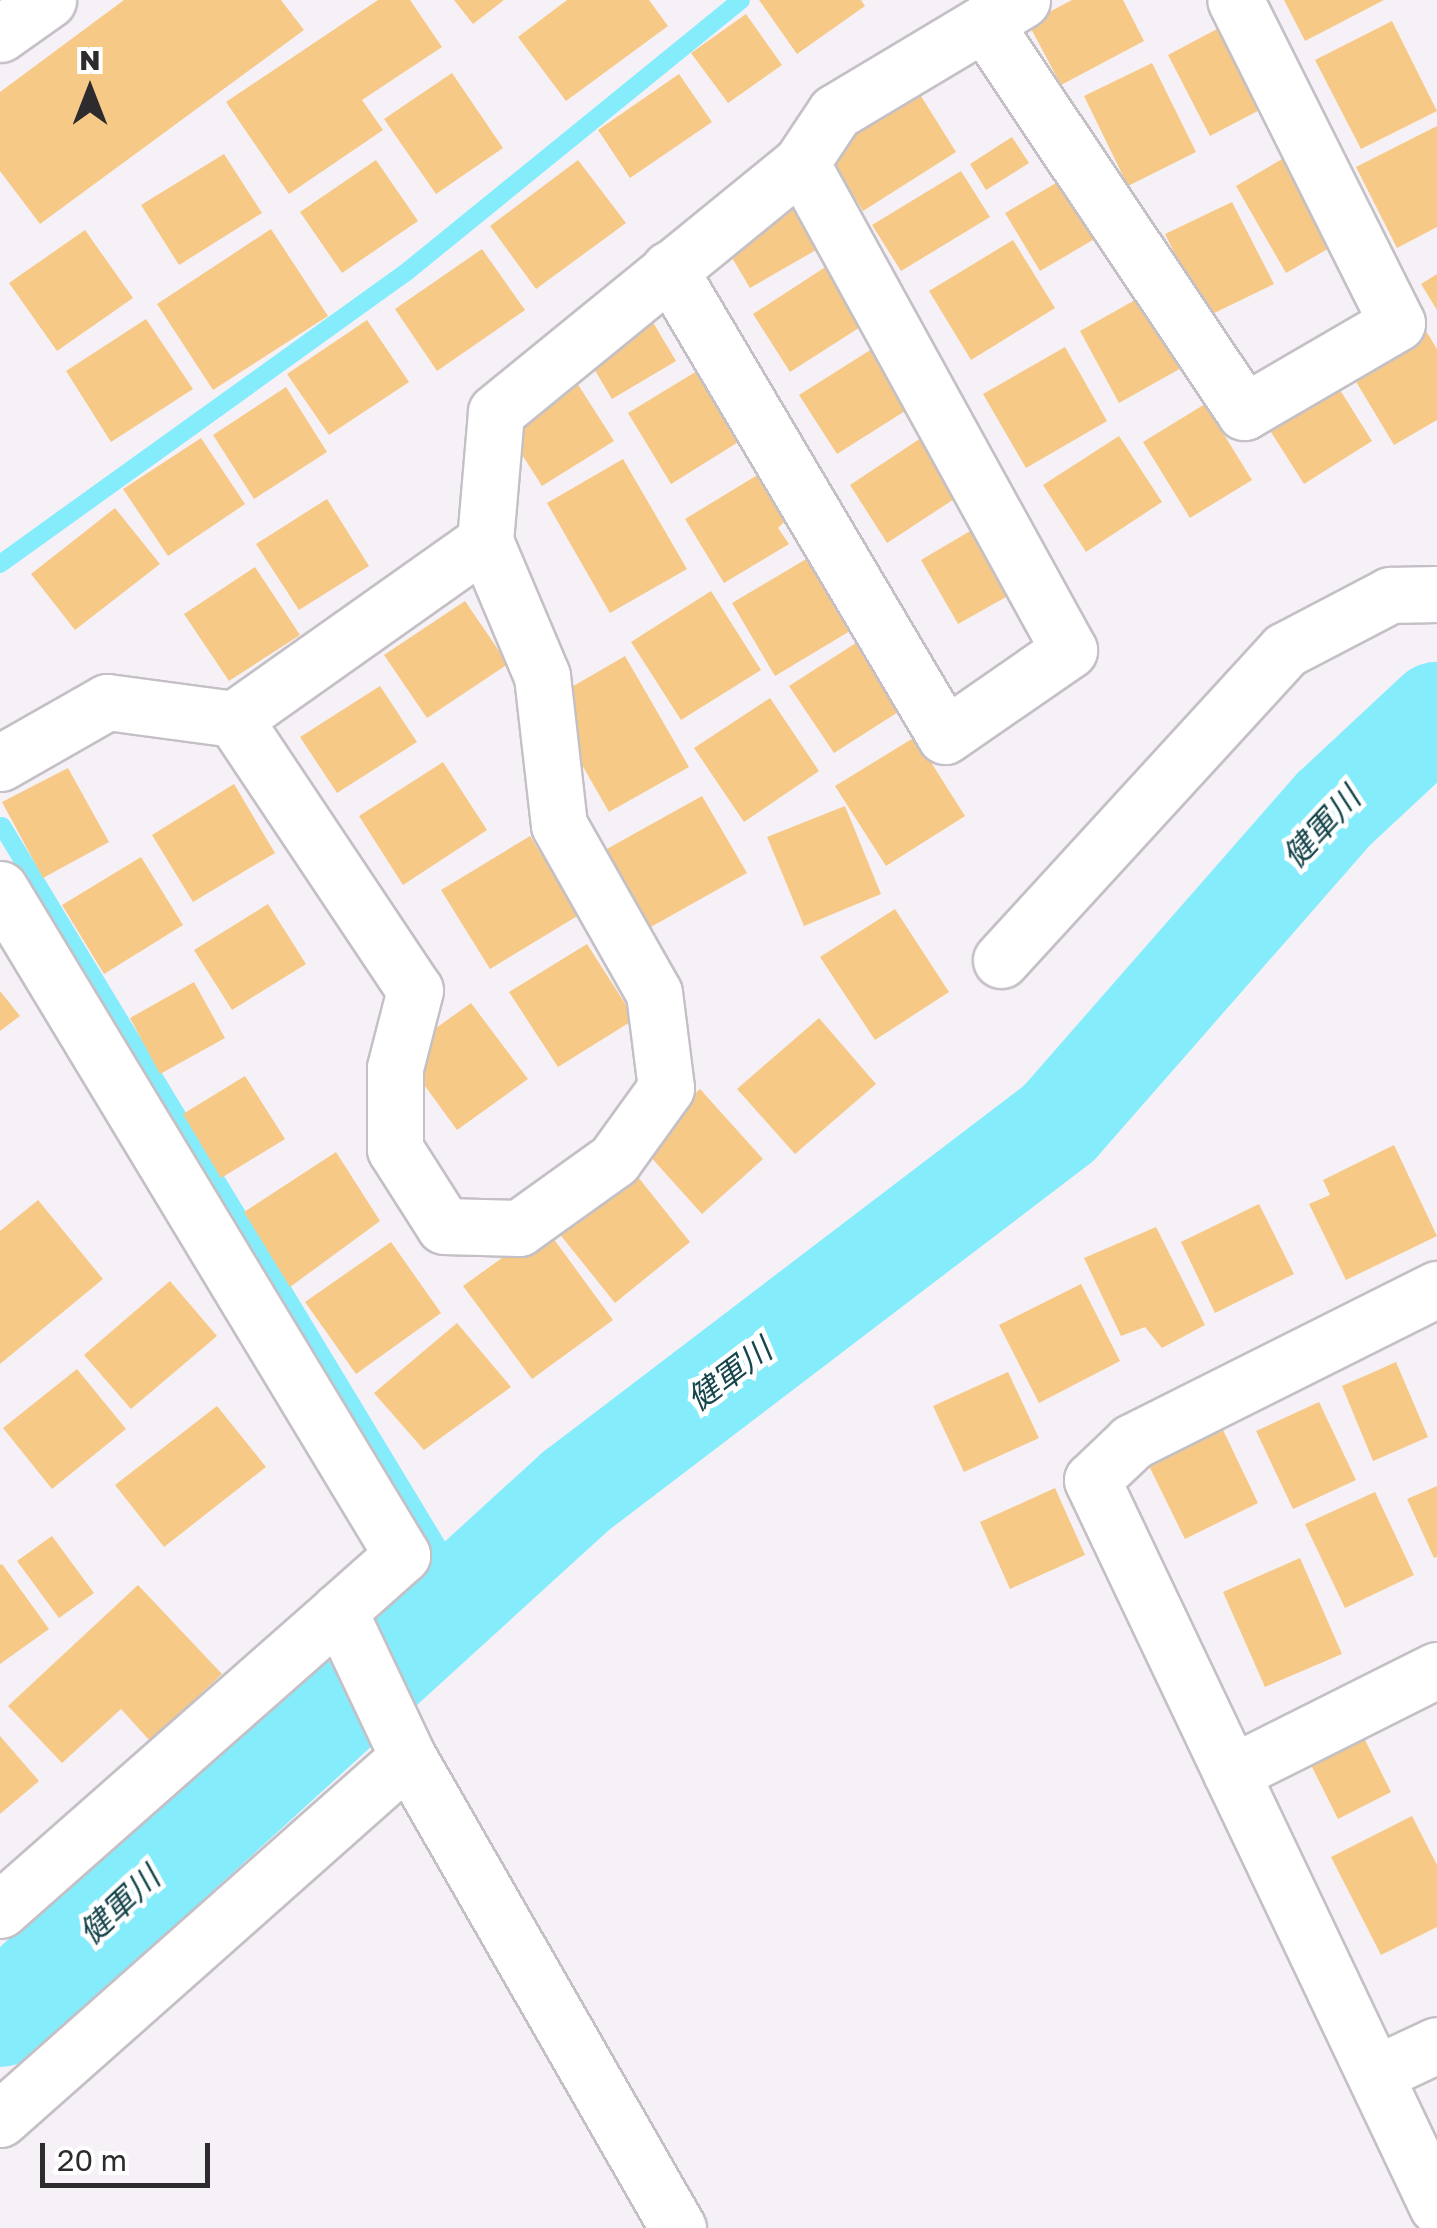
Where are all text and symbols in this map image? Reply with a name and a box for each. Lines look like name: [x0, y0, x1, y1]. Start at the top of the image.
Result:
north arrow: [40, 40, 140, 140]
text: N: [79, 43, 101, 76]
water label: 健軍川: [1274, 779, 1368, 875]
water label: 健軍川: [679, 1330, 779, 1418]
water label: 健軍川: [71, 1858, 167, 1952]
scale bar: [45, 2123, 215, 2185]
text: 20 m: [57, 2142, 127, 2178]

